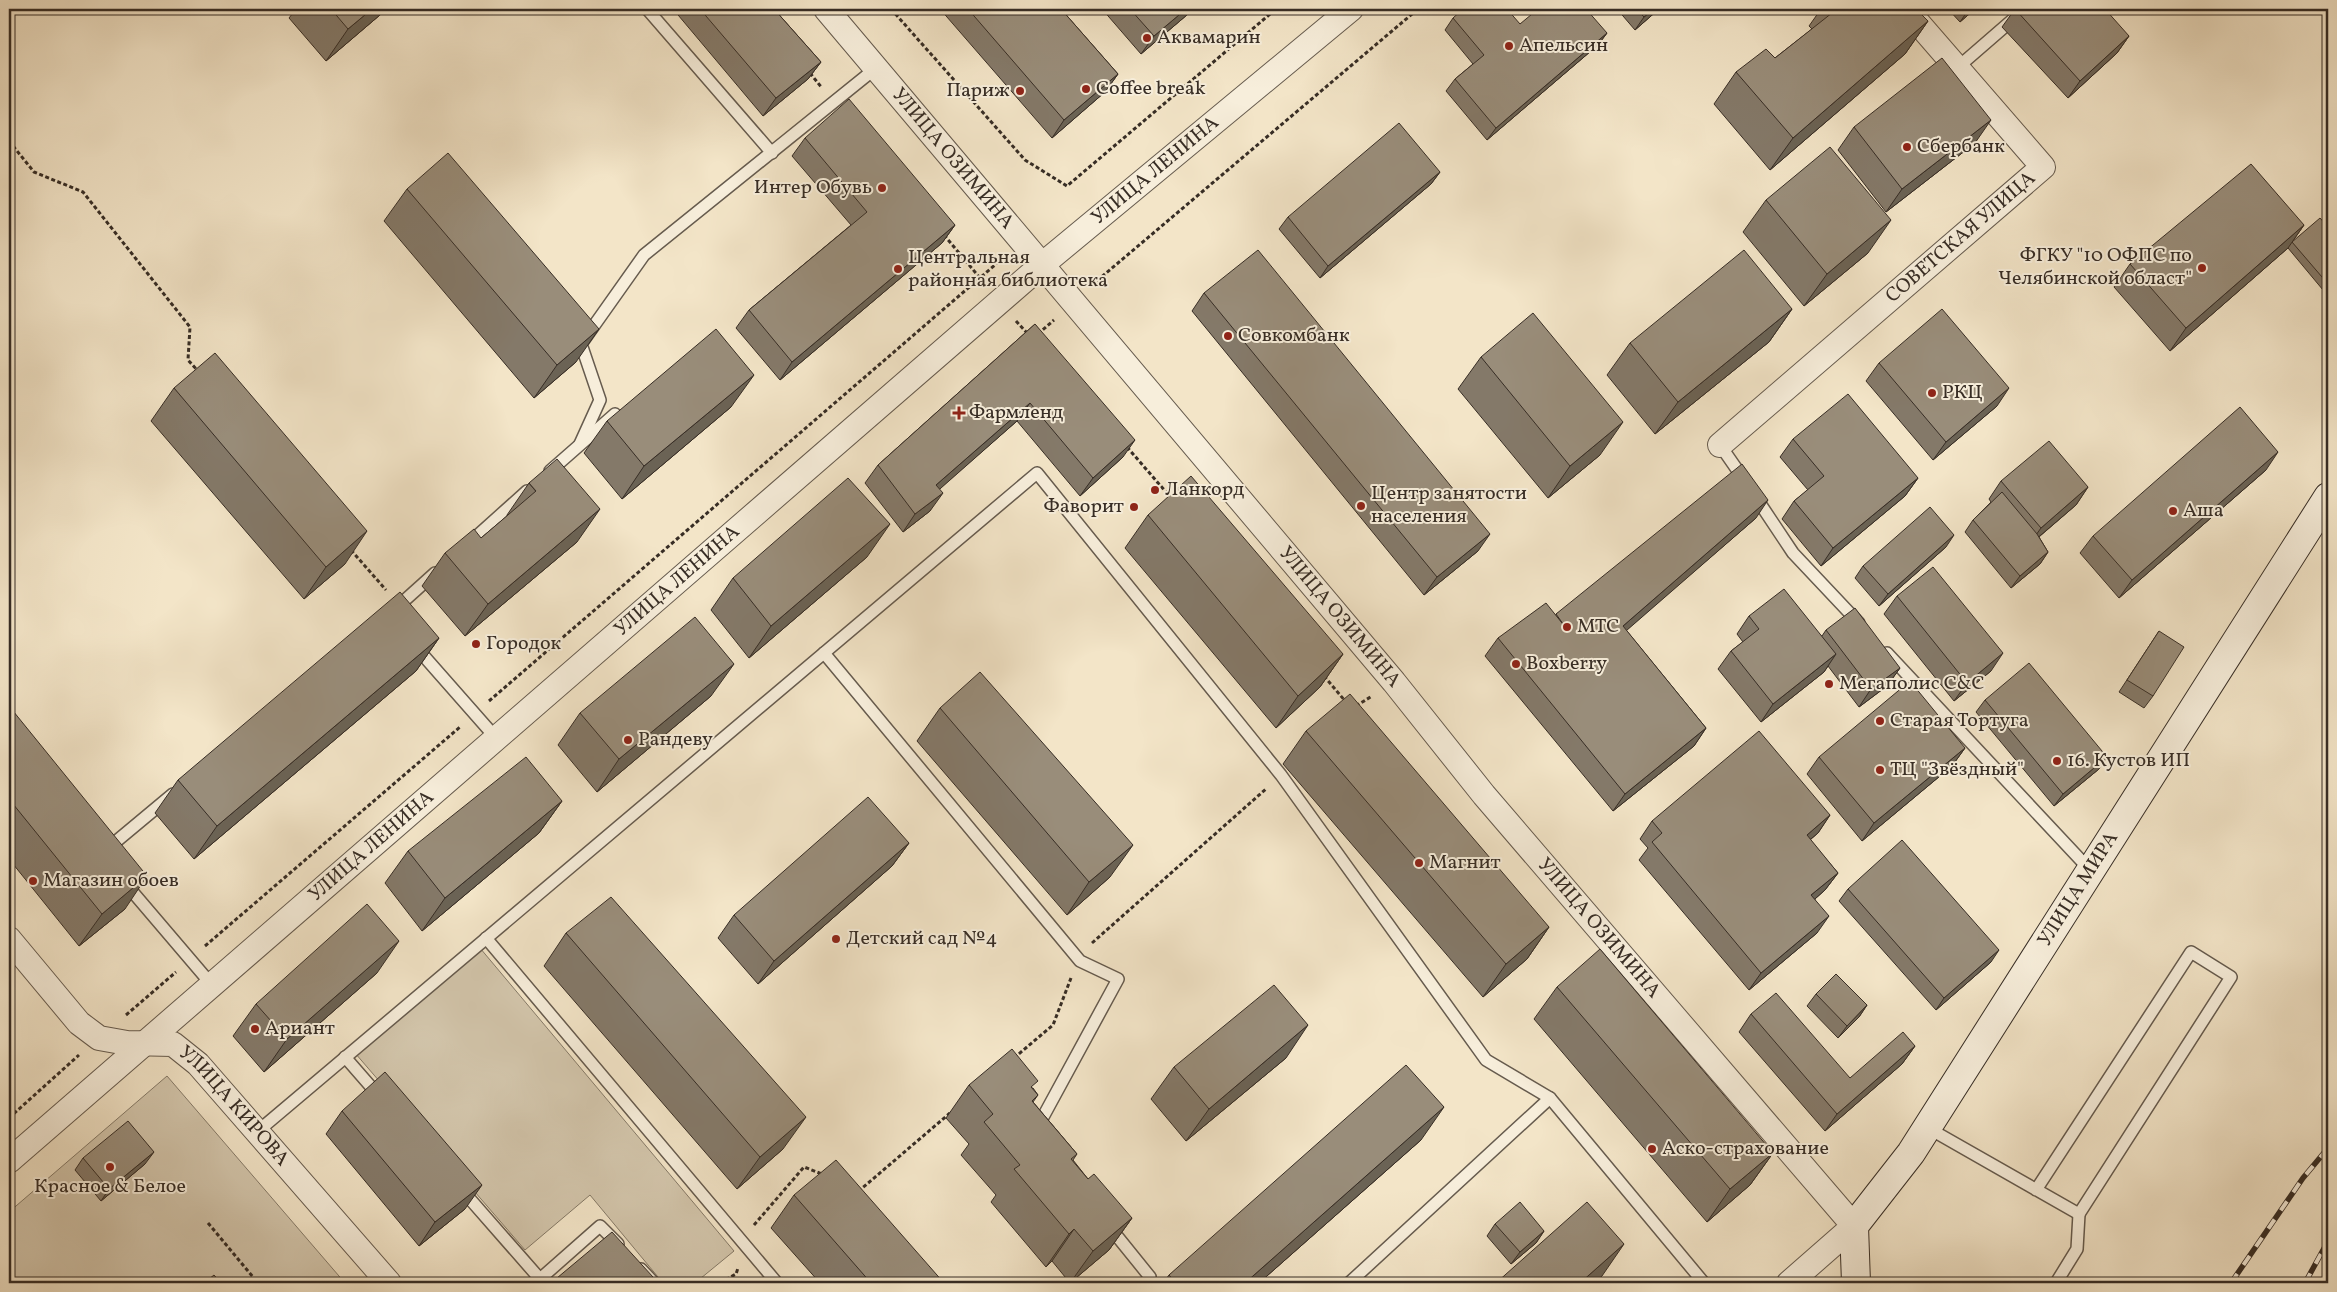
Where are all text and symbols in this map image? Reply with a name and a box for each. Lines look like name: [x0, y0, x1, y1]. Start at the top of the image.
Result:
place label: Аквамарин: [1157, 24, 1261, 52]
marker: Аквамарин: [1141, 32, 1153, 44]
place label: Апельсин: [1519, 32, 1608, 60]
marker: Апельсин: [1503, 40, 1515, 52]
place label: Coffee break: [1096, 75, 1206, 103]
place label: Париж: [946, 77, 1010, 105]
street label: УЛИЦА ОЗИМИНА: [885, 82, 1020, 236]
marker: Coffee break: [1080, 83, 1092, 95]
marker: Париж: [1014, 85, 1026, 97]
street label: УЛИЦА ЛЕНИНА: [1086, 110, 1225, 232]
place label: Сбербанк: [1917, 133, 2005, 161]
marker: Сбербанк: [1901, 141, 1913, 153]
street label: СОВЕТСКАЯ УЛИЦА: [1880, 165, 2042, 310]
place label: Интер Обувь: [754, 174, 872, 202]
marker: Интер Обувь: [876, 182, 888, 194]
place label: ФГКУ "10 ОФПС по Челябинской област": [1998, 242, 2192, 293]
place label: Центральная районная библиотека: [908, 244, 1108, 295]
marker: ФГКУ "10 ОФПС по Челябинской област": [2196, 262, 2208, 274]
marker: Центральная районная библиотека: [892, 263, 904, 275]
place label: Совкомбанк: [1238, 322, 1350, 350]
marker: Совкомбанк: [1222, 330, 1234, 342]
place label: РКЦ: [1942, 379, 1983, 407]
marker: РКЦ: [1926, 387, 1938, 399]
place label: Фармленд: [969, 399, 1063, 427]
marker: Фармленд: [953, 407, 965, 419]
place label: Ланкорд: [1165, 476, 1244, 504]
place label: Центр занятости населения: [1371, 480, 1527, 531]
marker: Ланкорд: [1149, 484, 1161, 496]
place label: Фаворит: [1044, 493, 1124, 521]
place label: Аша: [2183, 497, 2224, 525]
marker: Центр занятости населения: [1355, 500, 1367, 512]
marker: Фаворит: [1128, 501, 1140, 513]
marker: Аша: [2167, 505, 2179, 517]
street label: УЛИЦА ЛЕНИНА: [609, 519, 746, 643]
street label: УЛИЦА ОЗИМИНА: [1272, 541, 1407, 694]
place label: МТС: [1577, 613, 1619, 641]
marker: МТС: [1561, 621, 1573, 633]
place label: Городок: [486, 630, 562, 658]
marker: Городок: [470, 638, 482, 650]
place label: Boxberry: [1526, 650, 1607, 678]
marker: Boxberry: [1510, 658, 1522, 670]
place label: Мегаполис C&C: [1839, 670, 1985, 698]
marker: Мегаполис C&C: [1823, 678, 1835, 690]
place label: Старая Тортуга: [1890, 707, 2029, 735]
marker: Старая Тортуга: [1874, 715, 1886, 727]
place label: Рандеву: [638, 726, 713, 754]
marker: Рандеву: [622, 734, 634, 746]
place label: 16. Кустов ИП: [2067, 747, 2190, 775]
marker: 16. Кустов ИП: [2051, 755, 2063, 767]
place label: ТЦ "Звёздный": [1890, 756, 2024, 784]
marker: ТЦ "Звёздный": [1874, 764, 1886, 776]
street label: УЛИЦА ЛЕНИНА: [303, 784, 440, 909]
street label: УЛИЦА МИРА: [2031, 826, 2126, 952]
place label: Магнит: [1429, 849, 1501, 877]
street label: УЛИЦА ОЗИМИНА: [1530, 852, 1667, 1005]
marker: Магнит: [1413, 857, 1425, 869]
place label: Магазин обоев: [43, 867, 179, 895]
marker: Магазин обоев: [27, 875, 39, 887]
place label: Детский сад №4: [846, 925, 997, 953]
marker: Детский сад №4: [830, 933, 842, 945]
place label: Ариант: [265, 1015, 335, 1043]
marker: Ариант: [249, 1023, 261, 1035]
street label: УЛИЦА КИРОВА: [172, 1039, 295, 1173]
place label: Аско-страхование: [1662, 1135, 1829, 1163]
marker: Аско-страхование: [1646, 1143, 1658, 1155]
marker: Красное & Белое: [104, 1161, 116, 1173]
place label: Красное & Белое: [34, 1173, 186, 1201]

